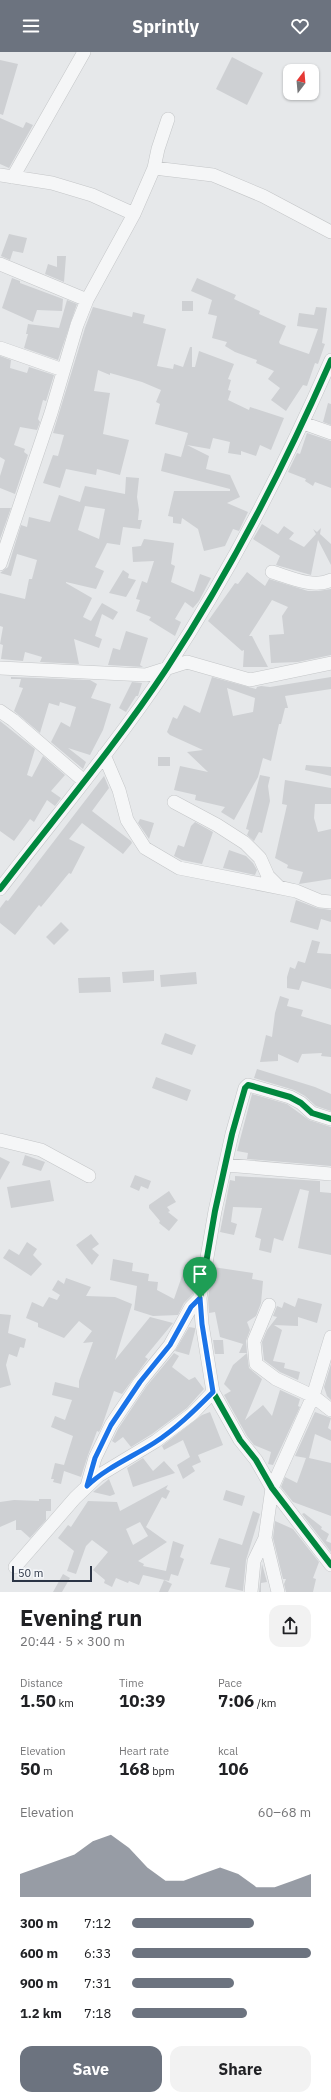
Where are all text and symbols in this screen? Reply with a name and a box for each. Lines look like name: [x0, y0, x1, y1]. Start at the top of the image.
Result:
icon: menu: [20, 15, 42, 37]
text: Sprintly: [132, 15, 199, 38]
icon: heart: [289, 15, 311, 37]
north arrow: [283, 64, 319, 100]
map controls: [283, 64, 319, 100]
pin: [183, 1257, 217, 1298]
icon: arrive: [189, 1263, 211, 1285]
scale bar: [12, 1564, 92, 1583]
text: 50 m: [18, 1566, 43, 1580]
text: Evening run: [20, 1603, 142, 1632]
button: share: [269, 1605, 311, 1647]
text: 20:44 · 5 × 300 m: [20, 1633, 125, 1650]
text: Distance: [20, 1676, 63, 1690]
text: Time: [119, 1676, 144, 1690]
text: Pace: [218, 1676, 242, 1690]
text: 1.50: [20, 1690, 56, 1712]
text: 10:39: [119, 1690, 165, 1712]
text: 7:06: [218, 1690, 254, 1712]
text: km: [56, 1696, 74, 1710]
text: /km: [254, 1696, 276, 1710]
text: Elevation: [20, 1744, 66, 1758]
text: Heart rate: [119, 1744, 169, 1758]
text: kcal: [218, 1744, 238, 1758]
text: 50: [20, 1758, 40, 1780]
text: 168: [119, 1758, 150, 1780]
text: 106: [218, 1758, 249, 1780]
text: m: [40, 1764, 53, 1778]
text: bpm: [150, 1764, 175, 1778]
text: Elevation: [20, 1804, 74, 1821]
text: 60–68 m: [258, 1804, 311, 1821]
text: 300 m: [20, 1915, 58, 1932]
text: 7:12: [84, 1915, 111, 1932]
text: 600 m: [20, 1945, 58, 1962]
text: 6:33: [84, 1945, 111, 1962]
text: 900 m: [20, 1975, 58, 1992]
text: 7:31: [84, 1975, 111, 1992]
text: 1.2 km: [20, 2005, 62, 2022]
text: 7:18: [84, 2005, 111, 2022]
button: Save: [20, 2046, 162, 2092]
button: Share: [170, 2046, 311, 2092]

